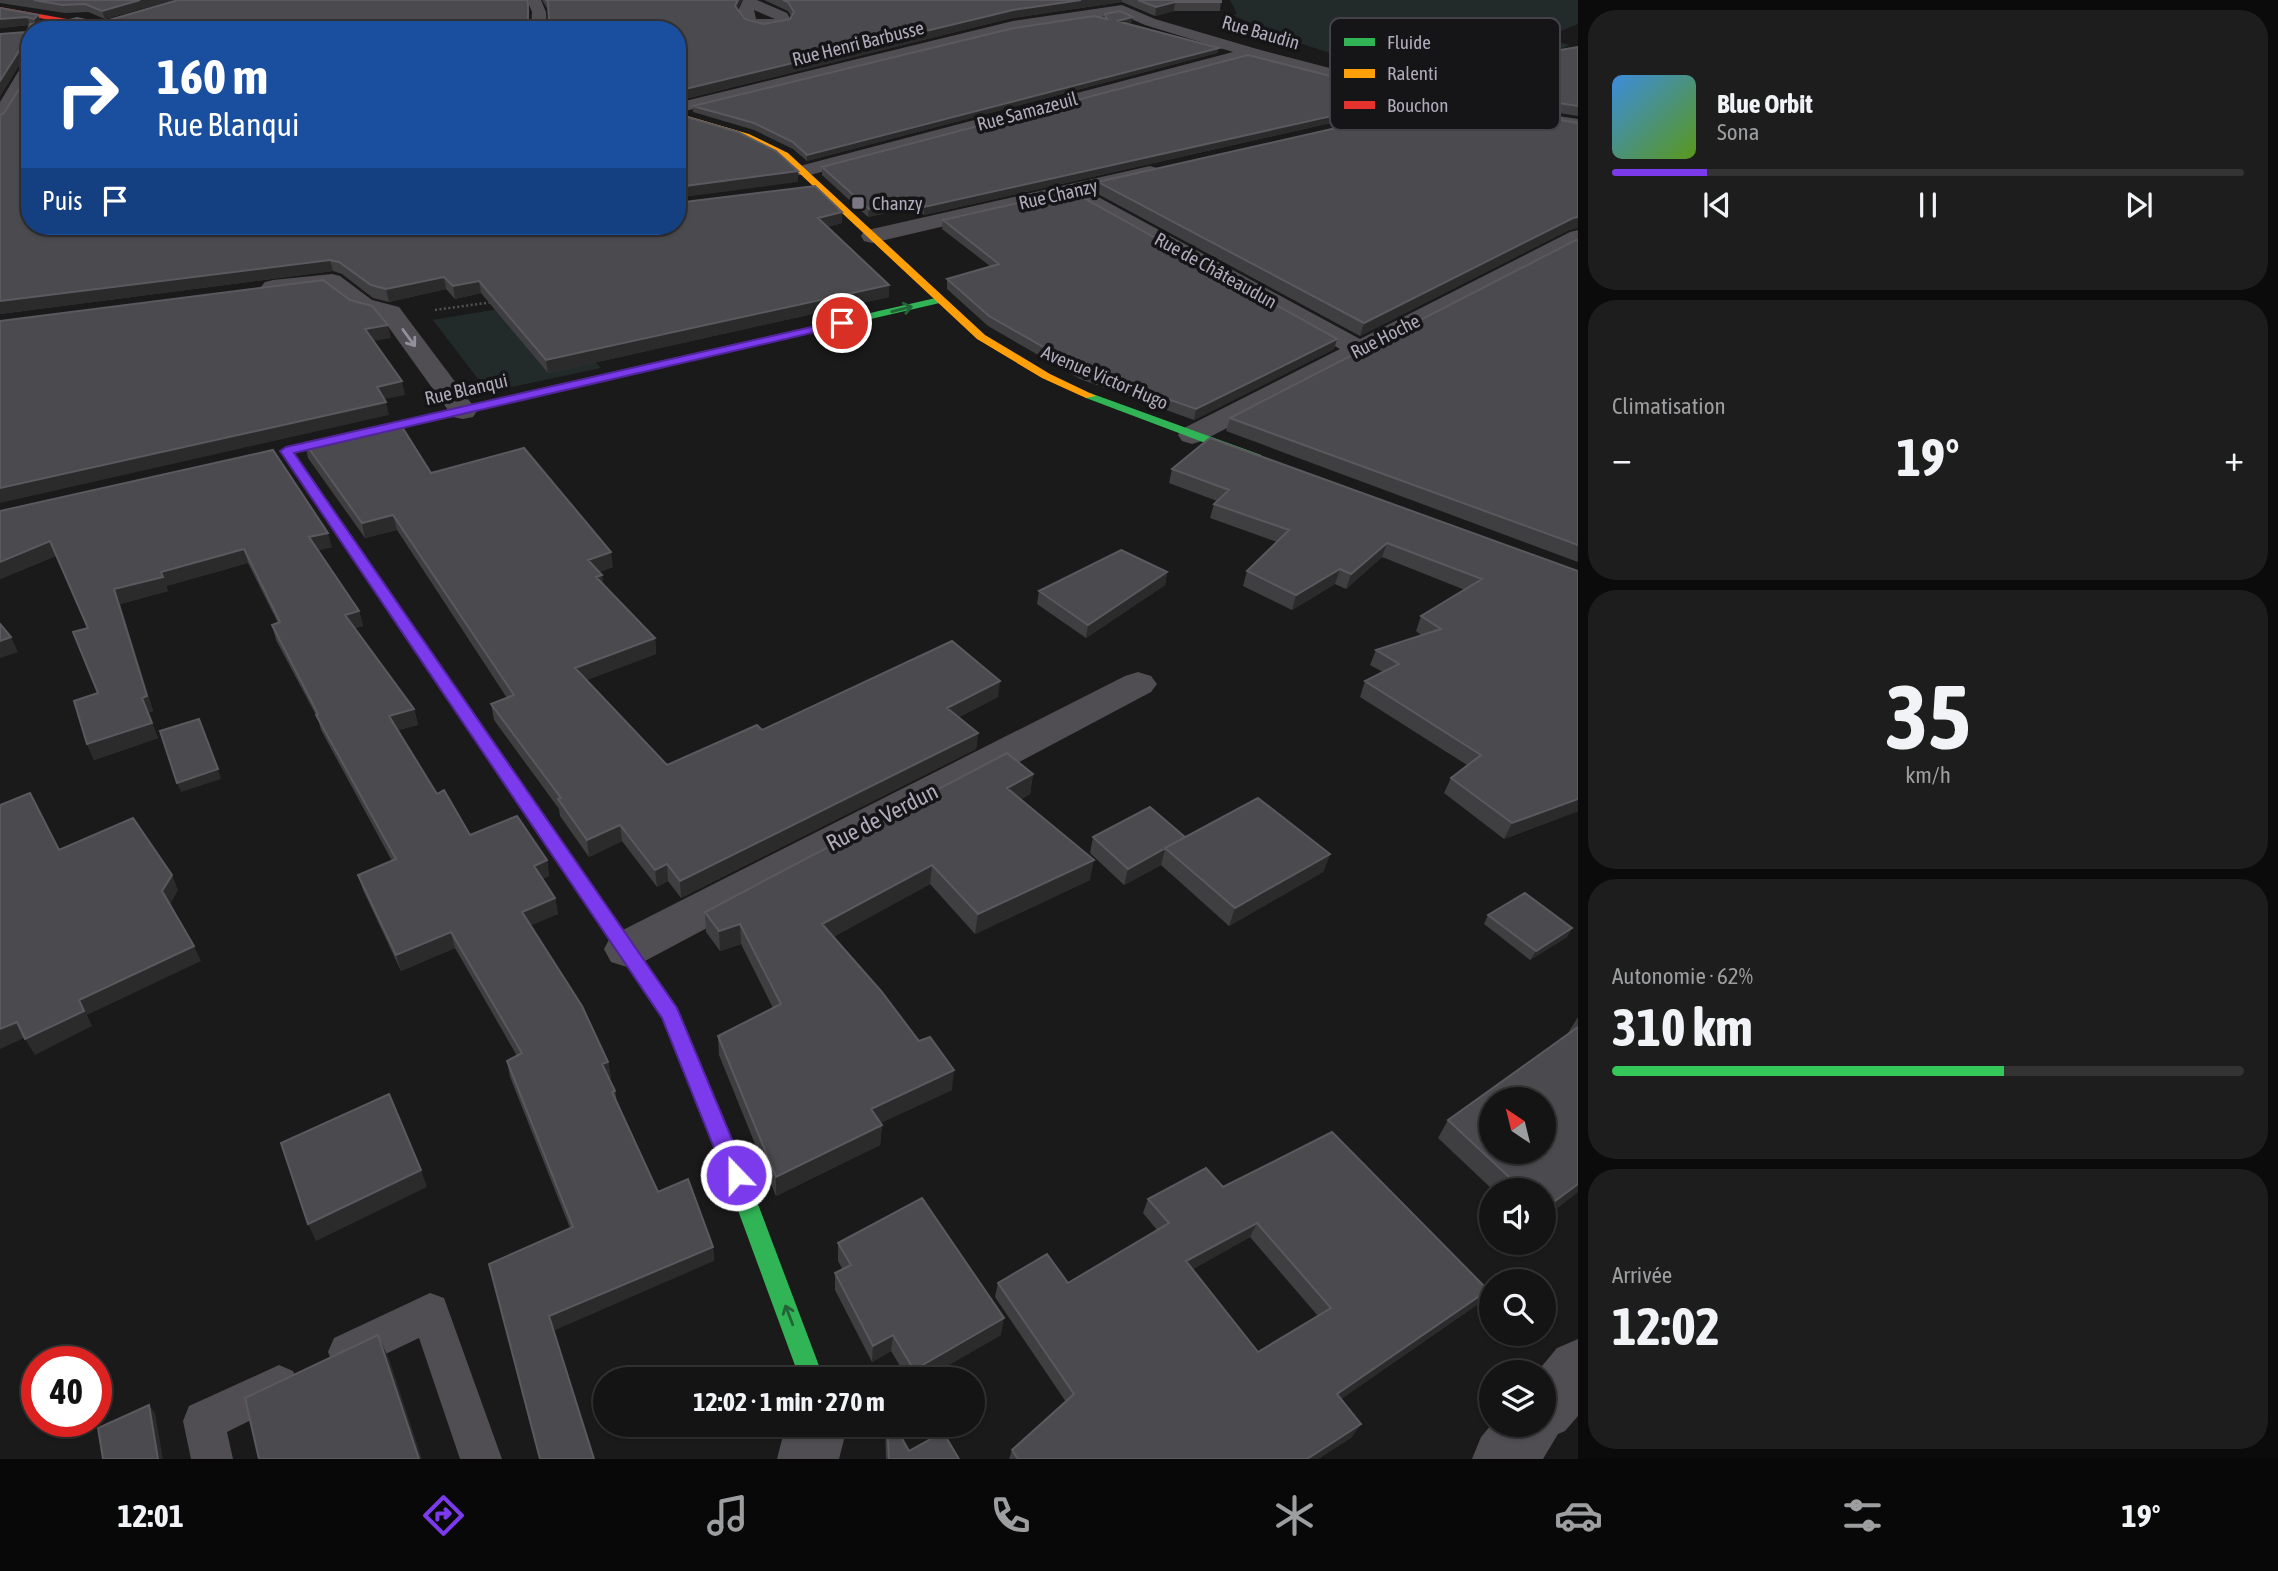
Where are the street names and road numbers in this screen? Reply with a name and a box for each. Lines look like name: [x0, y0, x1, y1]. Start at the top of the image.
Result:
street label: Rue Baudin: [1220, 10, 1302, 54]
street label: Rue Henri Barbusse: [790, 16, 926, 70]
street label: Rue Samazeuil: [974, 87, 1080, 135]
street label: Rue Chanzy: [1016, 174, 1100, 214]
street label: Rue de Châteaudun: [1151, 227, 1281, 313]
street label: Rue Hoche: [1347, 309, 1423, 363]
street label: Avenue Victor Hugo: [1038, 340, 1172, 414]
street label: Rue Blanqui: [422, 369, 510, 409]
street label: Rue de Verdun: [822, 778, 942, 856]

